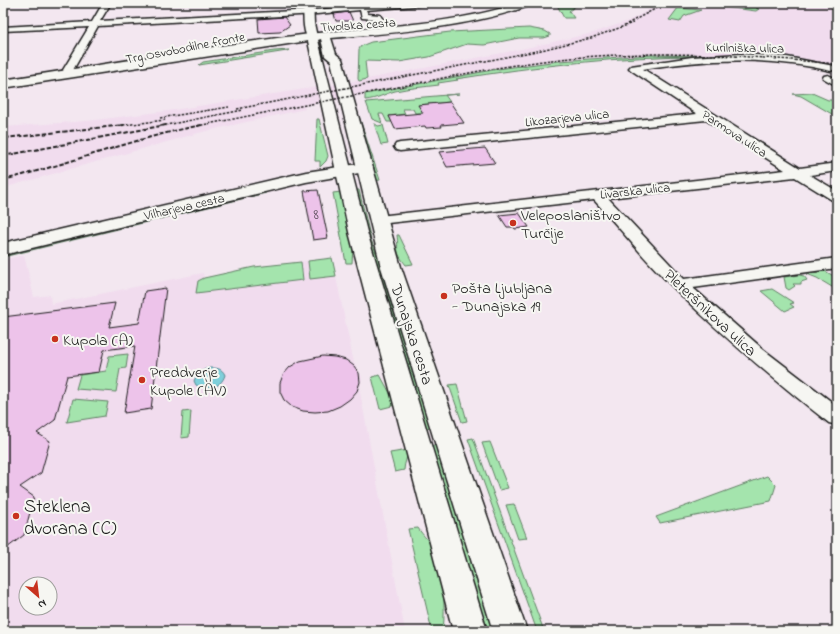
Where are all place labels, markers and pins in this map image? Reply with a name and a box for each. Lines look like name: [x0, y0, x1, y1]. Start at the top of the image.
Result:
place label: Veleposlaništvo Turčije: [520, 204, 621, 246]
marker: Veleposlaništvo Turčije: [508, 218, 518, 228]
place label: Pošta Ljubljana - Dunajska 19: [452, 277, 552, 319]
marker: Pošta Ljubljana - Dunajska 19: [439, 291, 449, 301]
place label: Kupola (A): [63, 329, 133, 353]
marker: Kupola (A): [50, 334, 60, 344]
place label: Preddverje Kupole (AV): [150, 361, 226, 403]
marker: Preddverje Kupole (AV): [137, 375, 147, 385]
place label: Steklena dvorana (C): [24, 494, 117, 543]
marker: Steklena dvorana (C): [11, 511, 21, 521]

